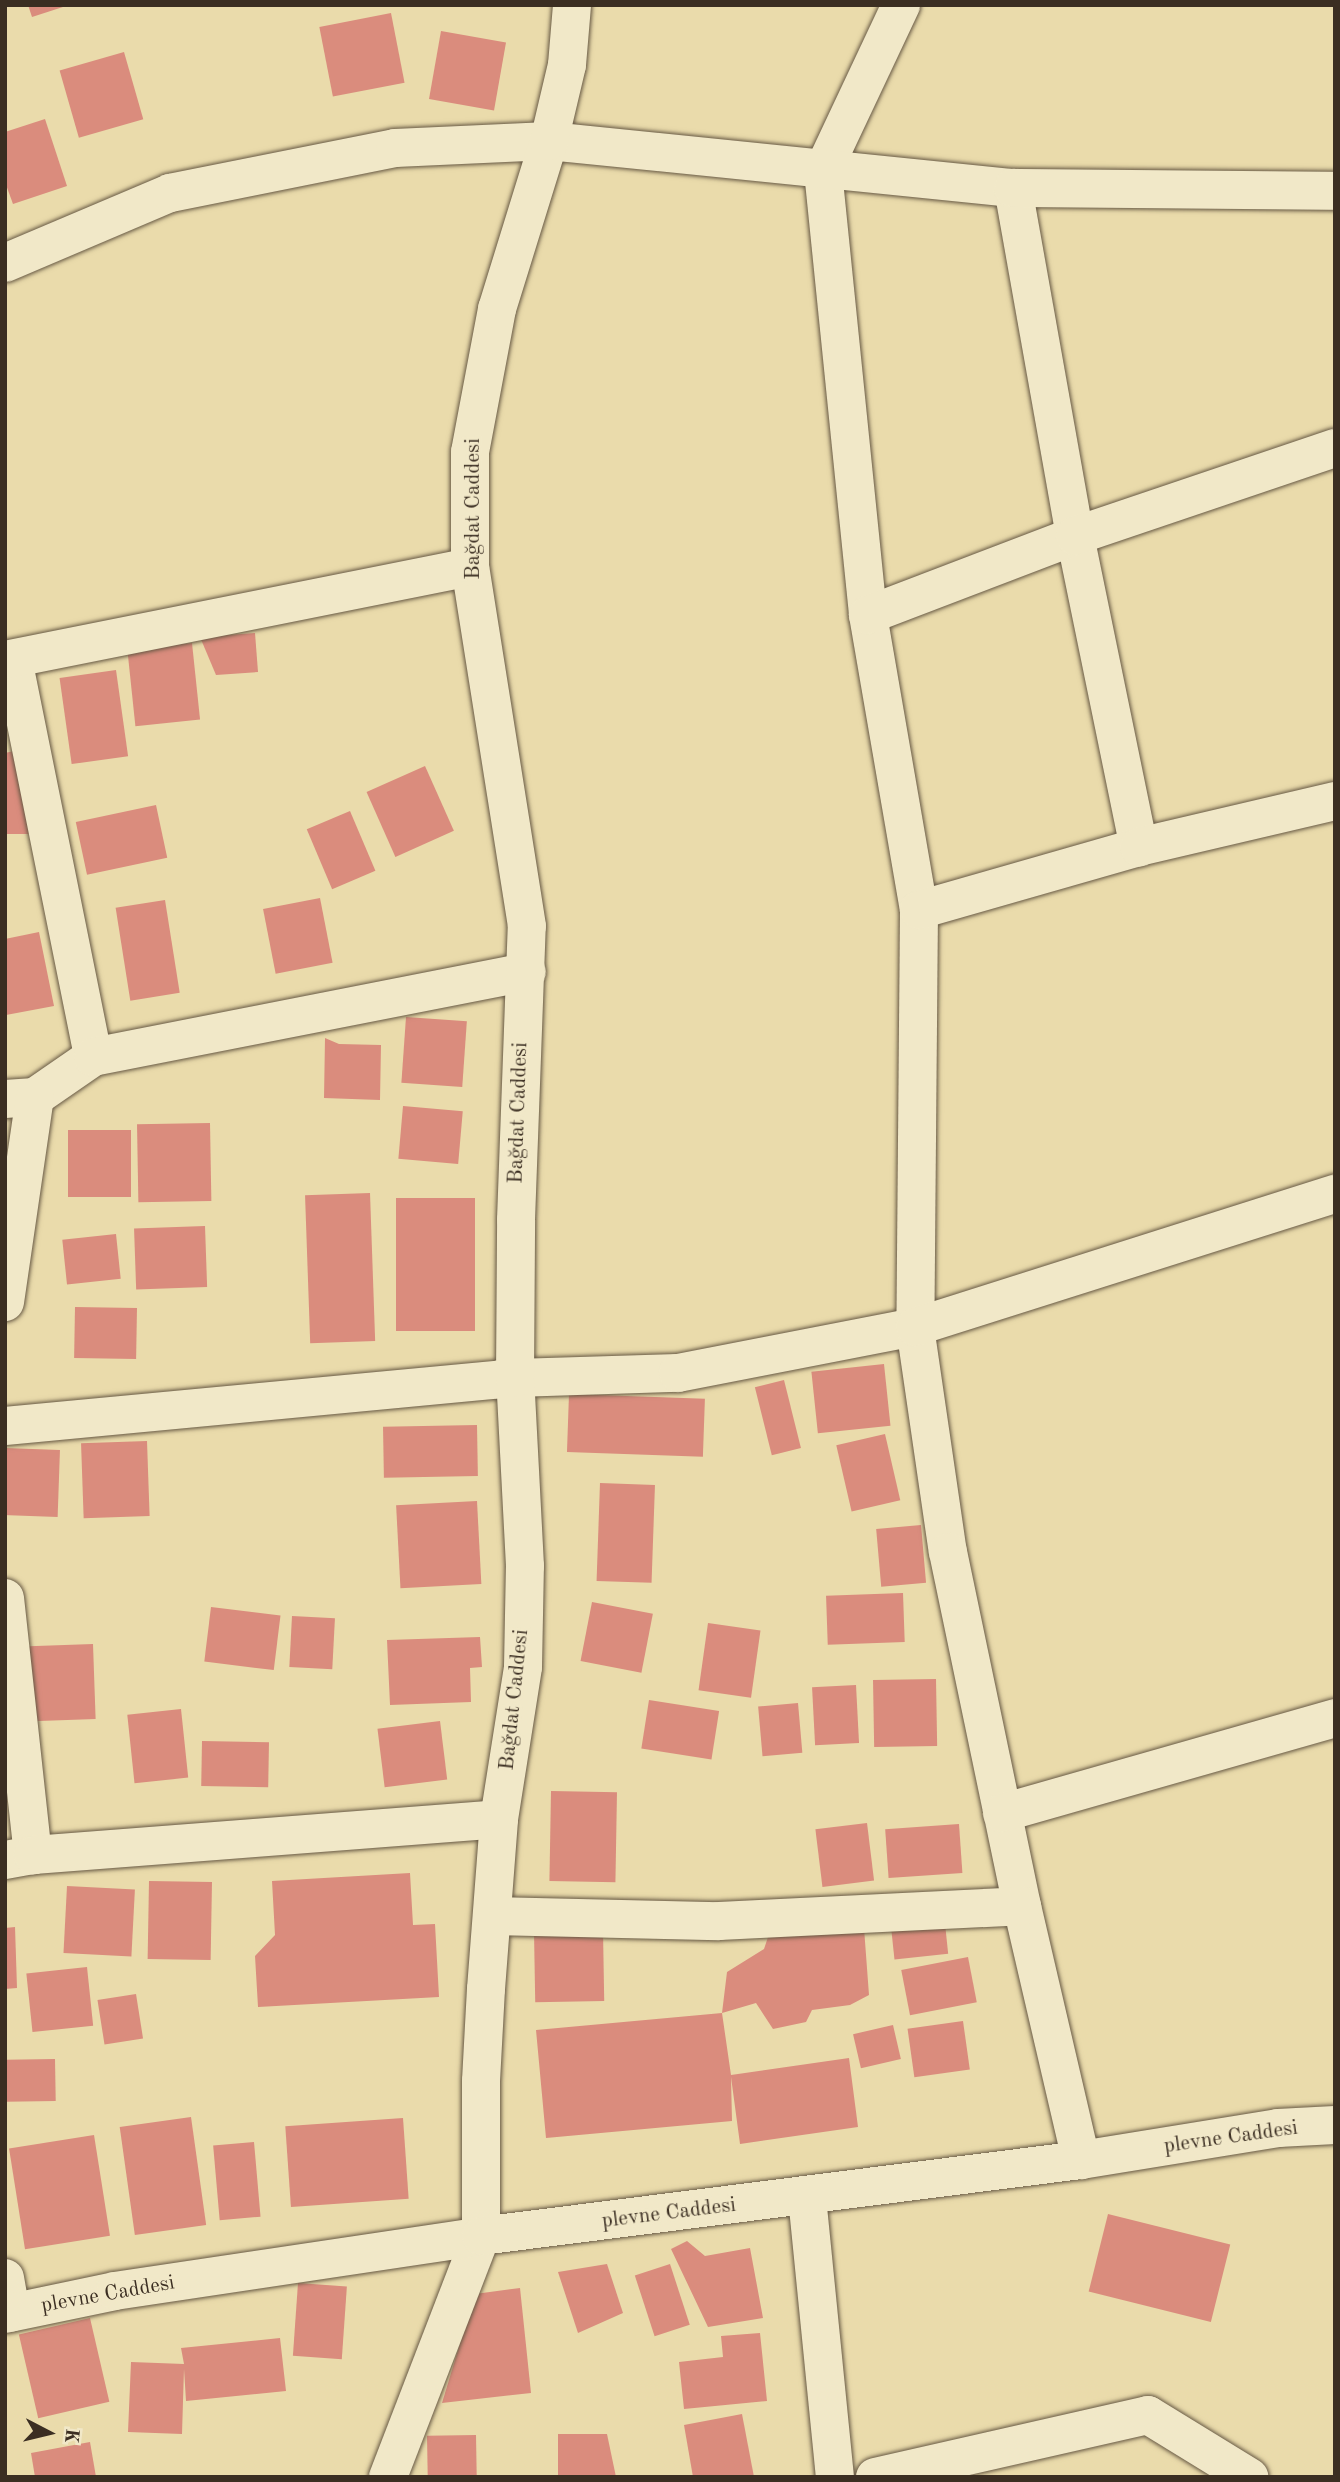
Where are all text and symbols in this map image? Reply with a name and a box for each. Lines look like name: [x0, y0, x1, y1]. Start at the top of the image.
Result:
street label: Bağdat Caddesi: [461, 438, 487, 580]
street label: Bağdat Caddesi: [504, 1042, 534, 1184]
street label: Bağdat Caddesi: [495, 1628, 535, 1772]
street label: plevne Caddesi: [1162, 2116, 1300, 2160]
street label: plevne Caddesi: [600, 2193, 738, 2235]
street label: plevne Caddesi: [39, 2271, 177, 2319]
north arrow: [14, 2398, 84, 2468]
text: K: [60, 2427, 81, 2444]

